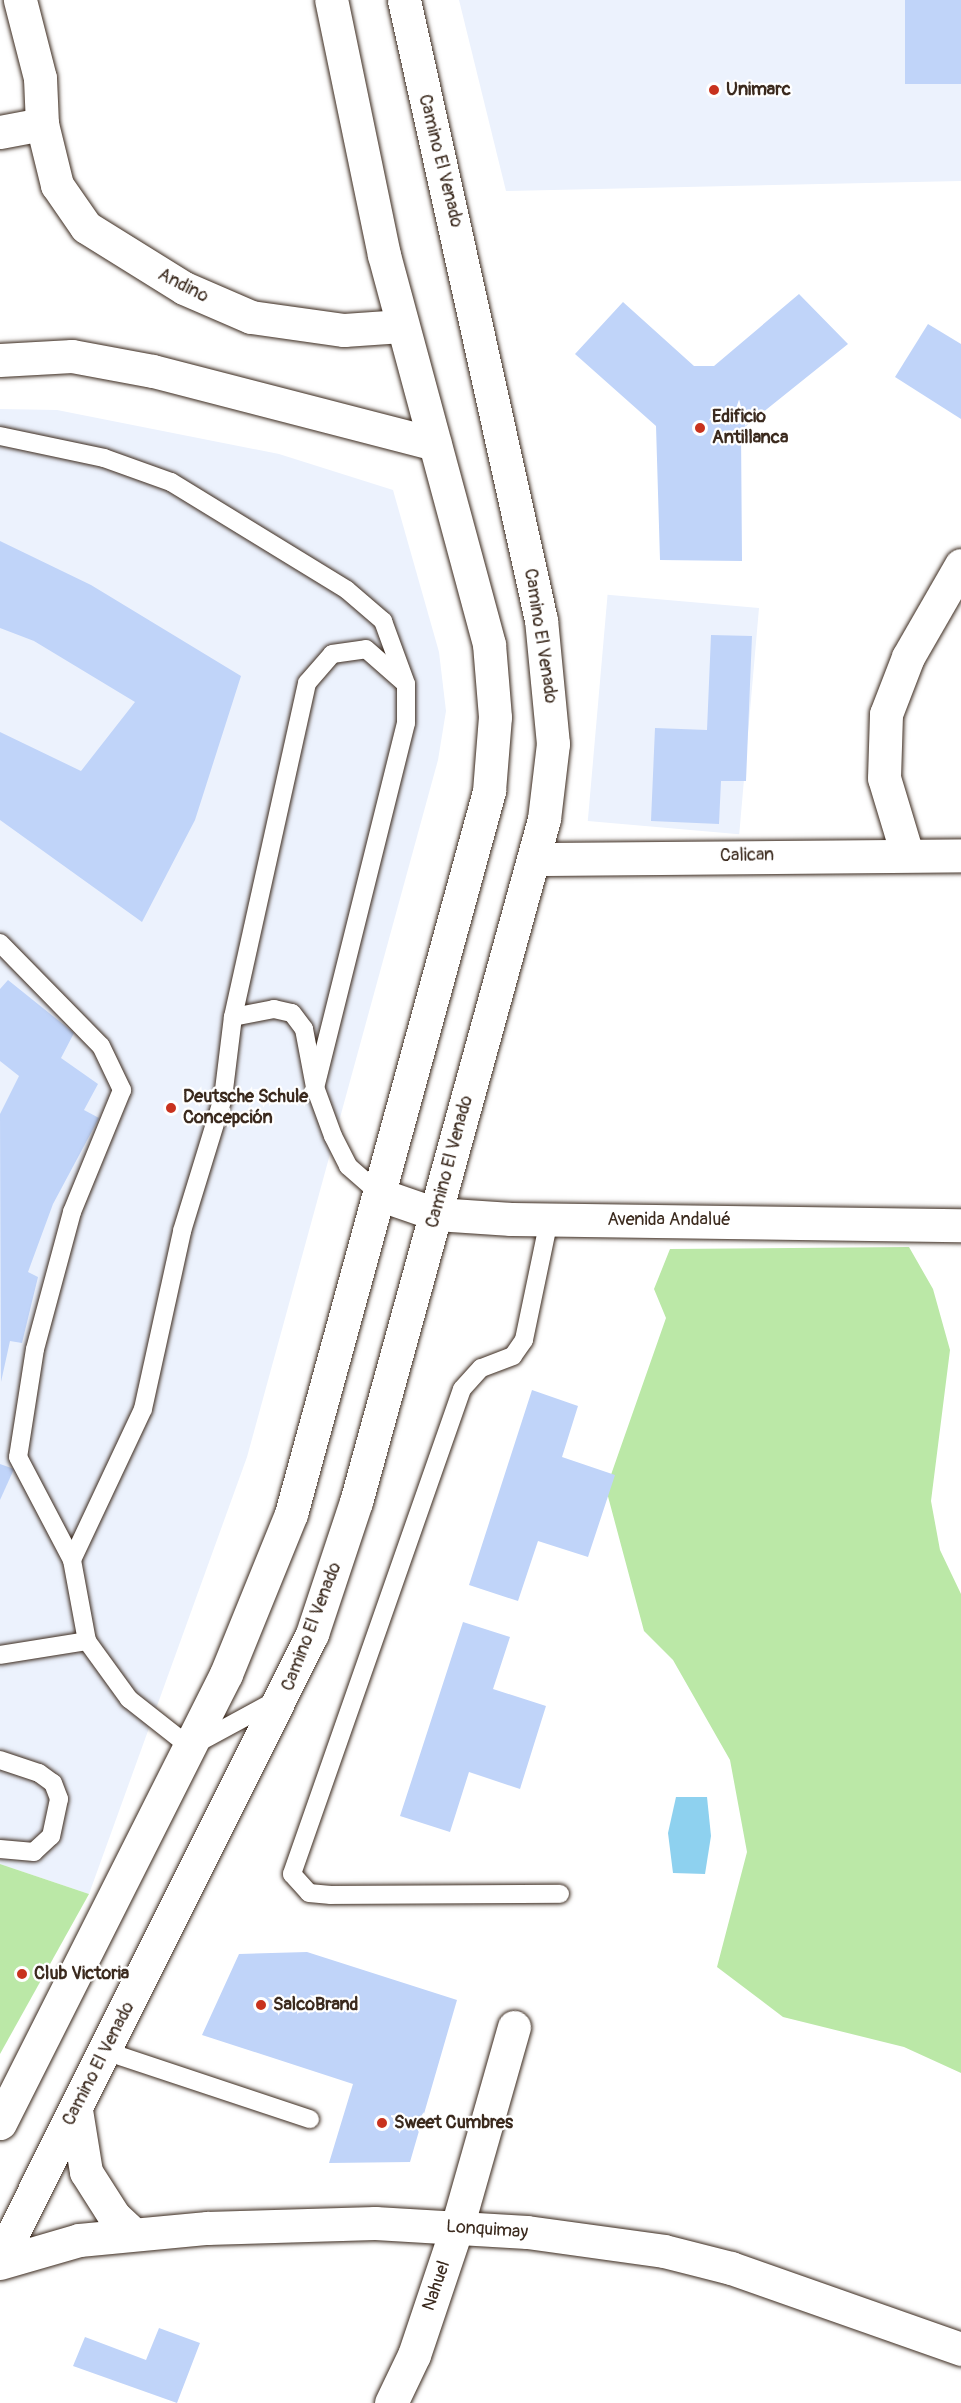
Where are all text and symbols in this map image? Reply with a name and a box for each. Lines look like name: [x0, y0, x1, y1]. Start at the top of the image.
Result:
place label: Unimarc: [726, 79, 791, 101]
marker: Unimarc: [707, 83, 721, 97]
street label: Camino El Venado: [413, 92, 467, 230]
street label: Andino: [154, 264, 212, 308]
place label: Edificio Antillanca: [712, 407, 788, 450]
marker: Edificio Antillanca: [693, 421, 707, 435]
street label: Camino El Venado: [519, 567, 561, 705]
street label: Calican: [720, 845, 774, 867]
place label: Deutsche Schule Concepción: [183, 1087, 308, 1130]
street label: Camino El Venado: [422, 1093, 478, 1231]
marker: Deutsche Schule Concepción: [164, 1101, 178, 1115]
street label: Avenida Andalué: [607, 1209, 731, 1231]
street label: Camino El Venado: [278, 1560, 346, 1694]
place label: Club Victoria: [34, 1963, 129, 1985]
marker: Club Victoria: [15, 1967, 29, 1981]
place label: SalcoBrand: [273, 1994, 358, 2016]
street label: Camino El Venado: [58, 1998, 140, 2130]
marker: SalcoBrand: [254, 1998, 268, 2012]
place label: Sweet Cumbres: [394, 2112, 513, 2134]
marker: Sweet Cumbres: [375, 2116, 389, 2130]
street label: Lonquimay: [445, 2216, 529, 2244]
street label: Nahuel: [418, 2258, 456, 2314]

